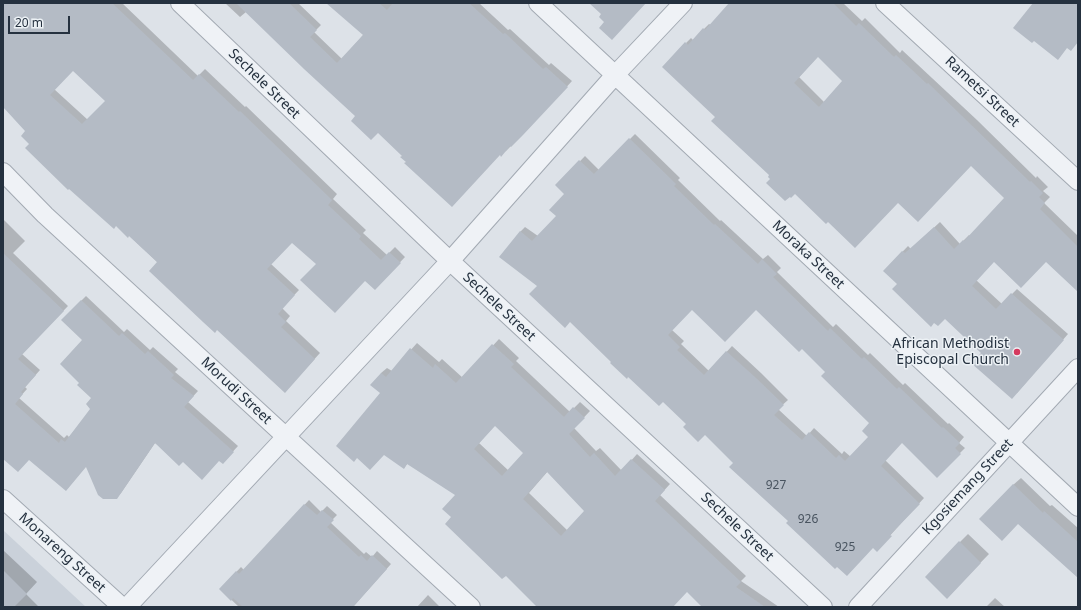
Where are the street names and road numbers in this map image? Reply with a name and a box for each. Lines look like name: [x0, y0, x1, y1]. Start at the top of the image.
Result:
street label: Sechele Street: [225, 46, 303, 122]
street label: Rametsi Street: [941, 53, 1023, 131]
street label: Moraka Street: [768, 217, 848, 293]
street label: Sechele Street: [459, 269, 539, 345]
street label: Morudi Street: [197, 354, 275, 428]
street label: Kgosiemang Street: [919, 436, 1017, 538]
street label: Sechele Street: [697, 489, 777, 565]
street label: Monareng Street: [15, 510, 109, 596]

